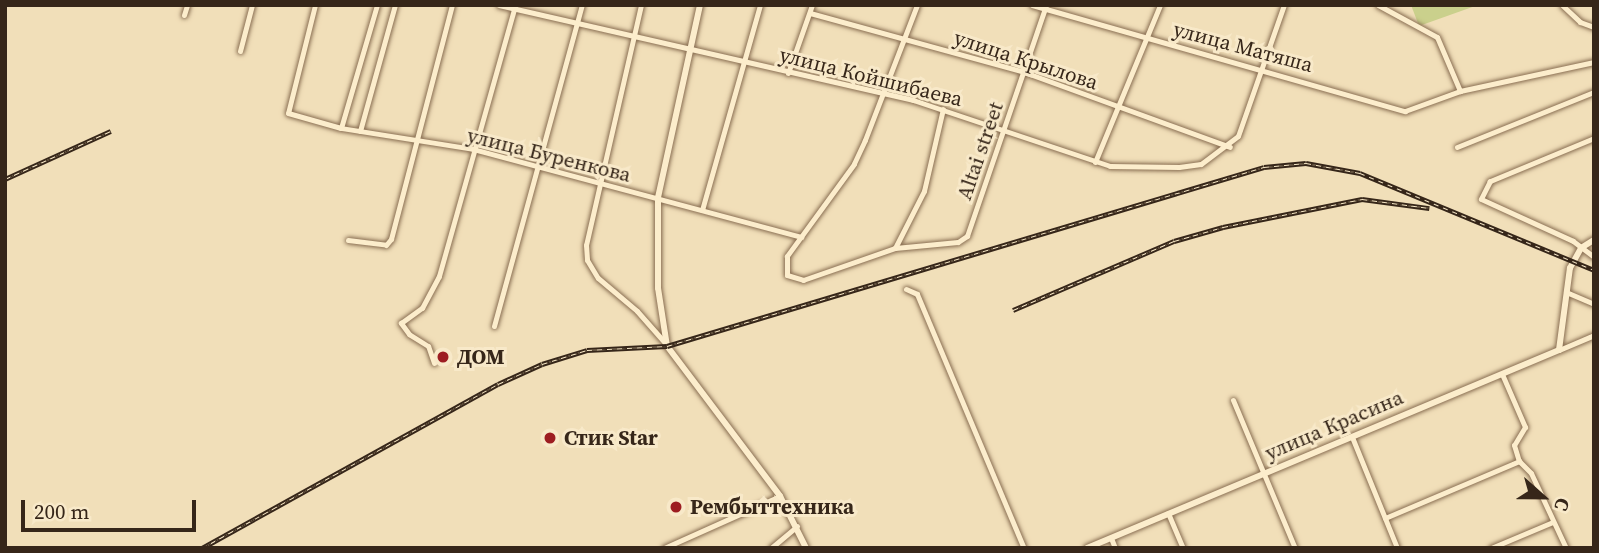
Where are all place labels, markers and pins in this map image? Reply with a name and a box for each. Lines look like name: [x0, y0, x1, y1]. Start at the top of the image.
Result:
place label: ДОМ: [457, 344, 505, 370]
marker: ДОМ: [435, 349, 451, 365]
place label: Стик Star: [564, 425, 658, 451]
marker: Стик Star: [542, 430, 558, 446]
place label: Рембыттехника: [690, 494, 854, 520]
marker: Рембыттехника: [668, 499, 684, 515]

